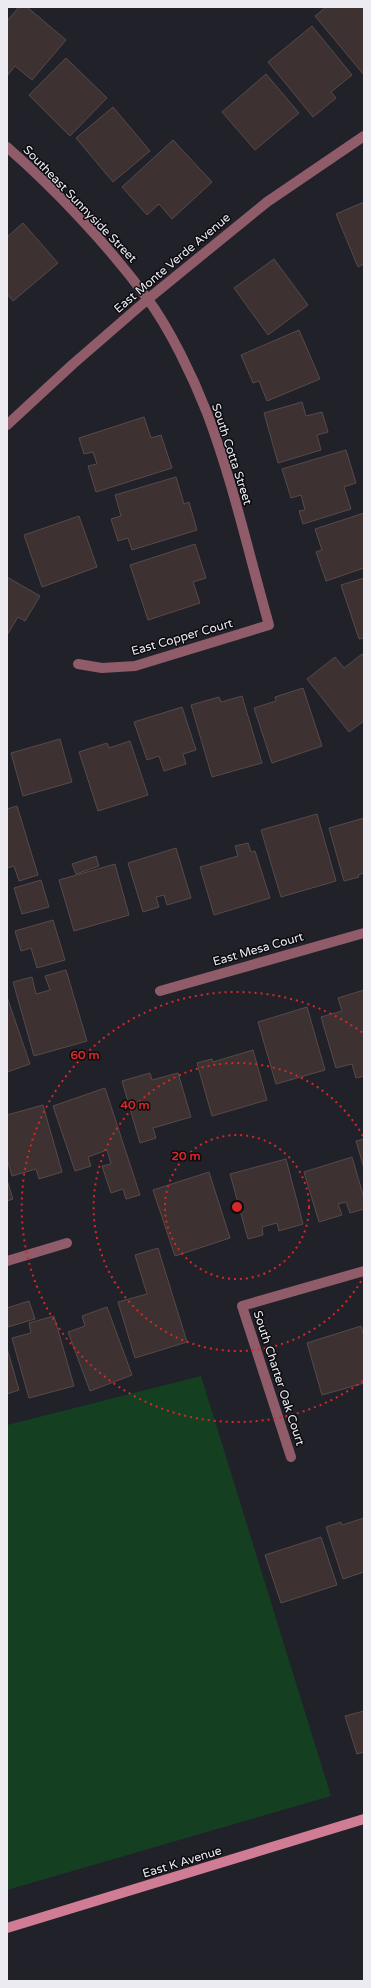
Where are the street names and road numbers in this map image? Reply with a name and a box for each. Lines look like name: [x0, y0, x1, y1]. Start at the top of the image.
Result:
street label: Southeast Sunnyside Street: [20, 143, 140, 266]
street label: East Monte Verde Avenue: [111, 210, 233, 316]
street label: South Cotta Street: [209, 402, 255, 507]
street label: East Copper Court: [130, 616, 235, 658]
street label: East Mesa Court: [211, 929, 305, 969]
street label: South Charter Oak Court: [251, 1309, 308, 1448]
street label: East K Avenue: [141, 1843, 223, 1881]

